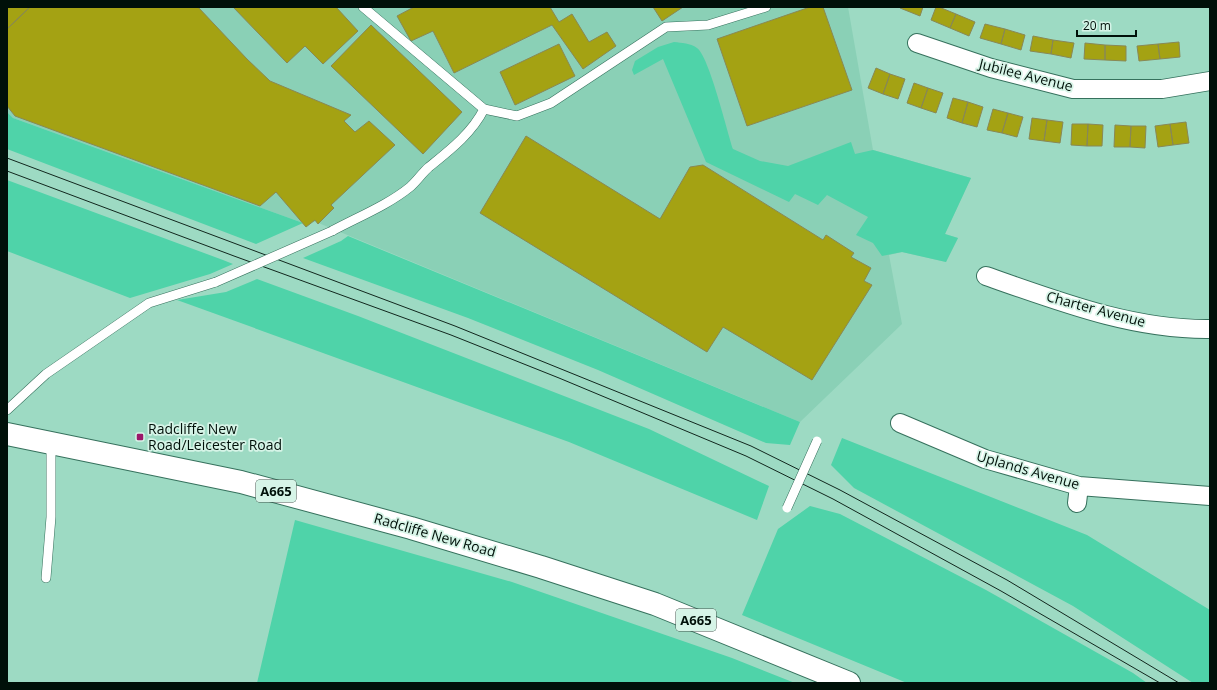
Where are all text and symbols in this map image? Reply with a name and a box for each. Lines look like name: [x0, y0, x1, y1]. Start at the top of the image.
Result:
scale bar: [1077, 12, 1136, 38]
text: 20 m: [1083, 17, 1111, 34]
street label: Jubilee Avenue: [975, 53, 1075, 95]
street label: Charter Avenue: [1044, 286, 1148, 331]
place label: Radcliffe New Road/Leicester Road: [148, 419, 282, 454]
marker: Radcliffe New Road/Leicester Road: [135, 432, 145, 442]
street label: Uplands Avenue: [974, 446, 1082, 493]
road number: A665: [256, 480, 296, 502]
street label: Radcliffe New Road: [372, 508, 498, 561]
road number: A665: [676, 609, 716, 631]

